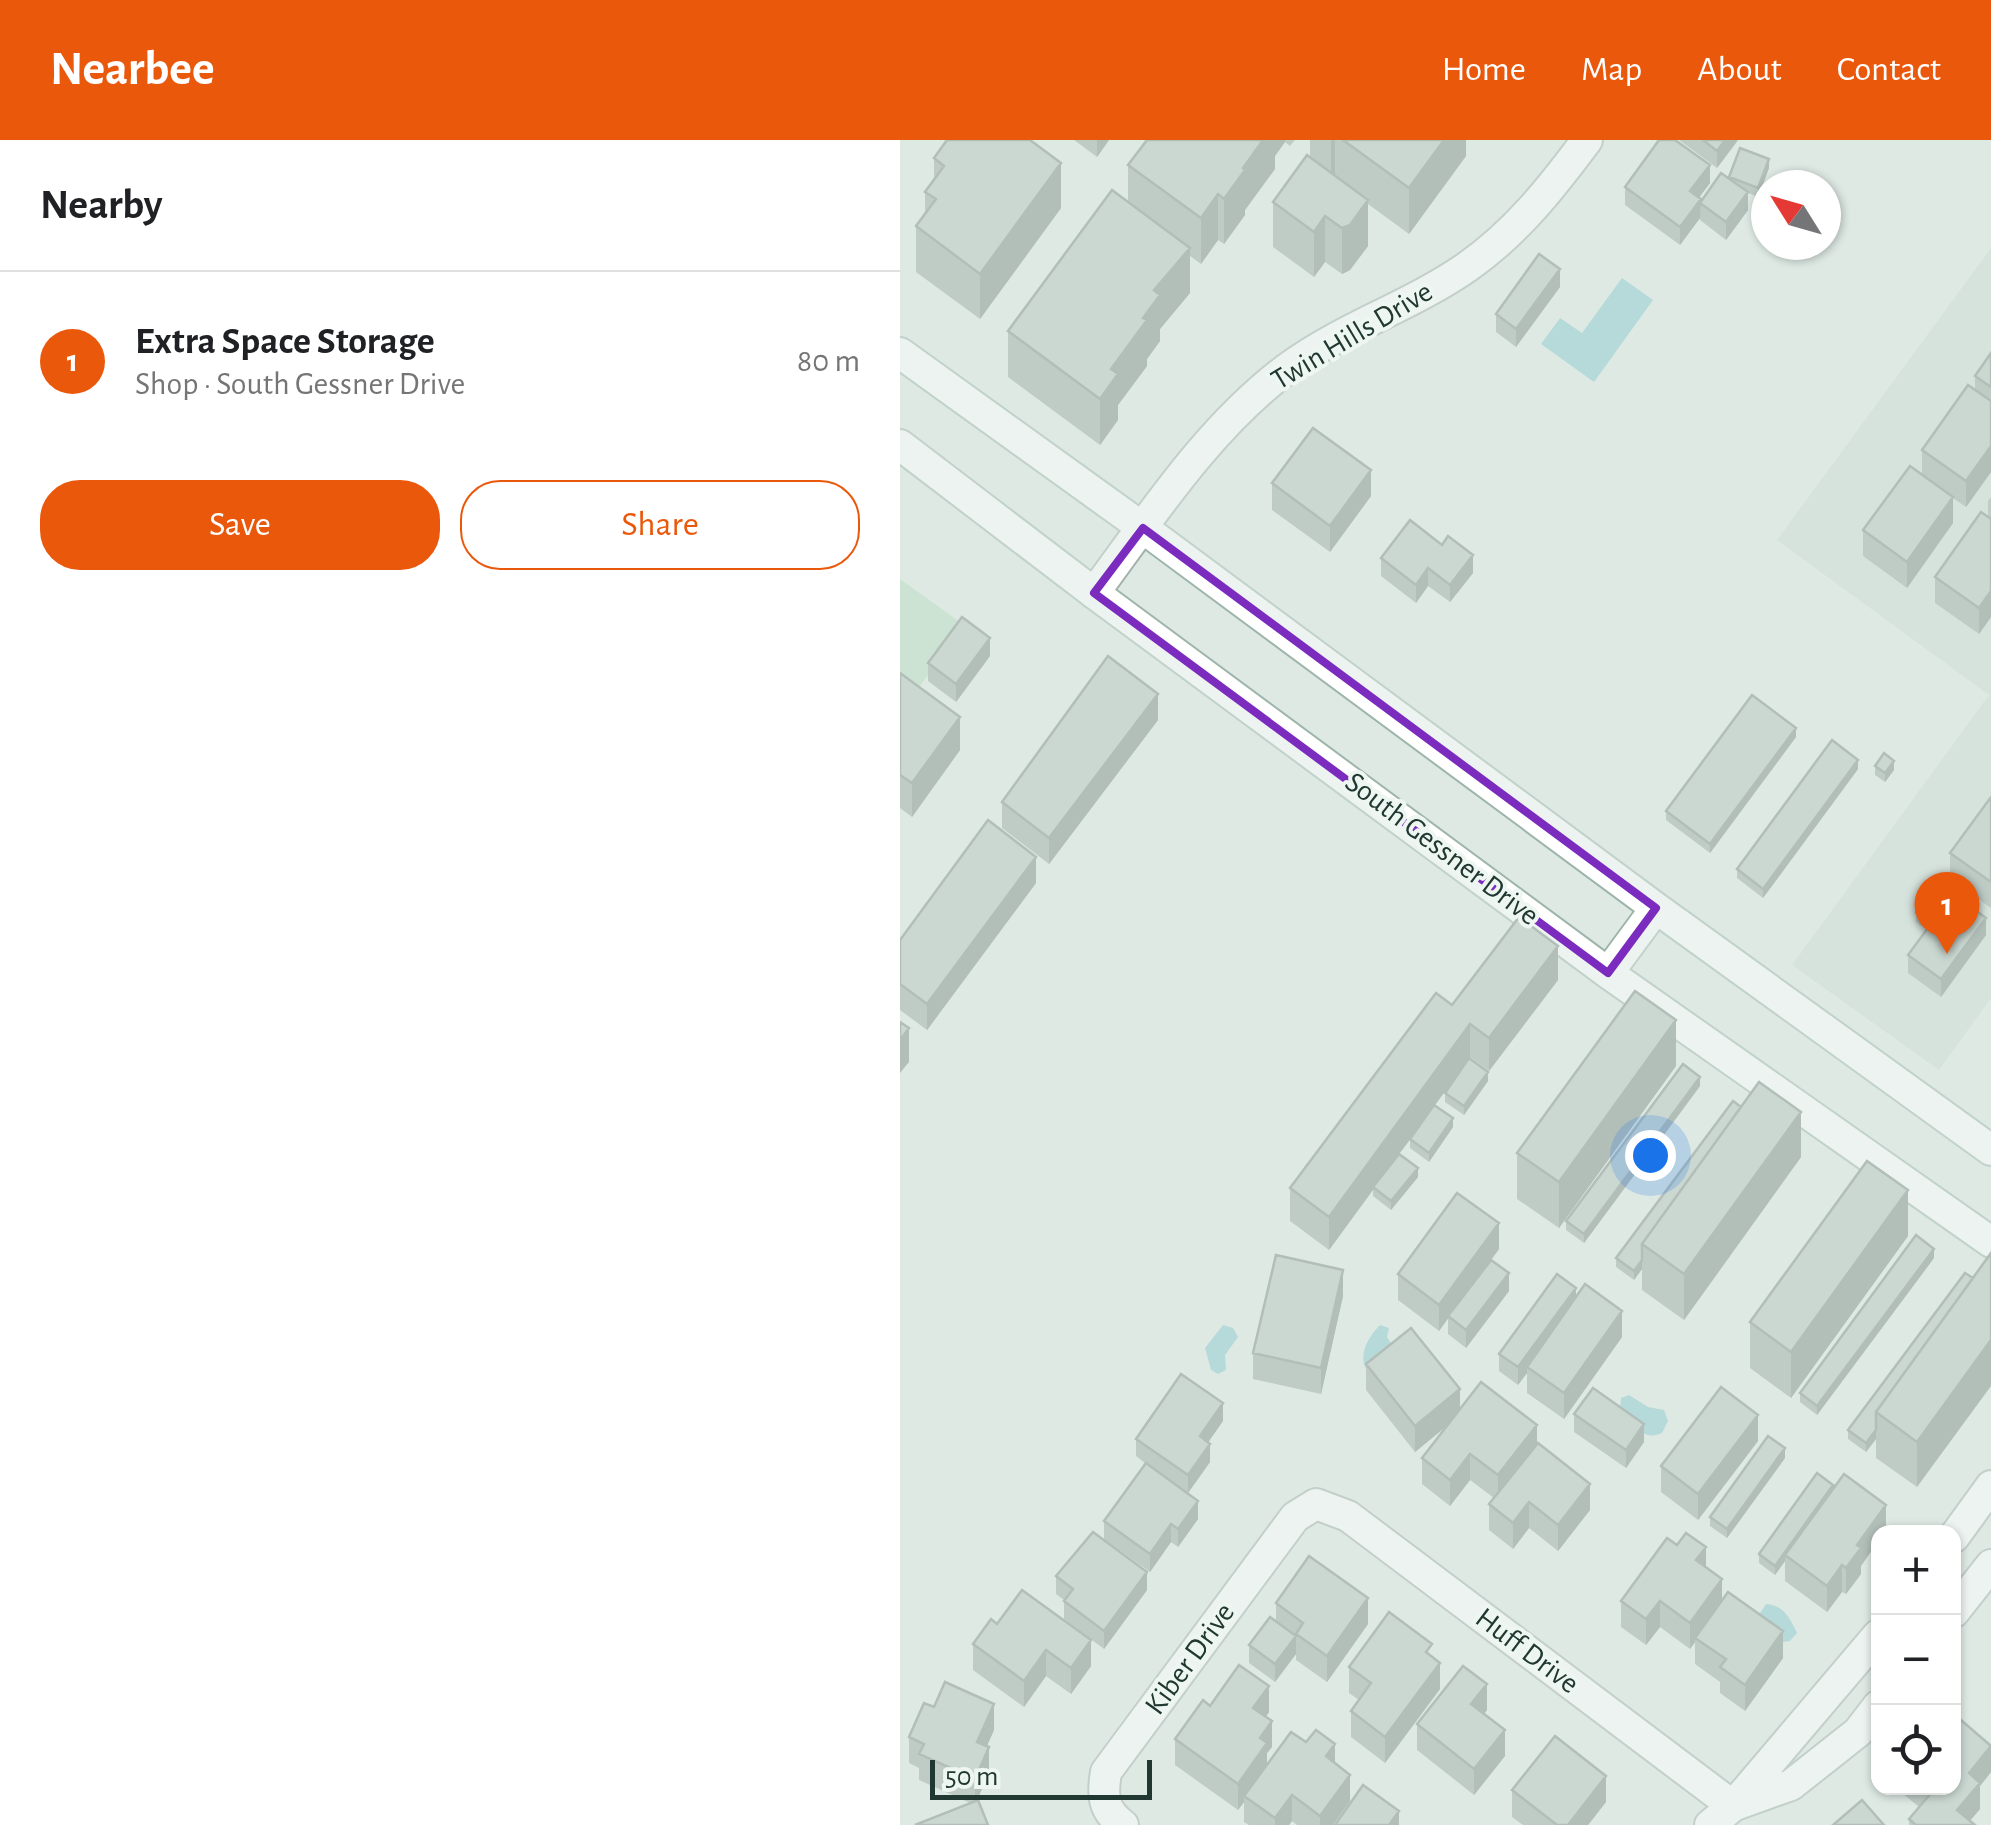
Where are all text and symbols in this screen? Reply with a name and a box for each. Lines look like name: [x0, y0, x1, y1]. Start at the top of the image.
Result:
text: Nearbee: [50, 46, 215, 94]
text: Home: [1442, 52, 1526, 87]
text: Map: [1581, 52, 1642, 87]
text: About: [1697, 52, 1782, 87]
text: Contact: [1837, 52, 1941, 87]
north arrow: [1751, 170, 1841, 260]
text: Nearby: [40, 184, 163, 226]
street label: Twin Hills Drive: [1266, 276, 1438, 396]
text: Extra Space Storage: [135, 323, 435, 361]
text: 1: [67, 345, 78, 377]
text: 80 m: [797, 345, 860, 377]
text: Shop · South Gessner Drive: [135, 368, 465, 400]
button: Save: [40, 480, 440, 570]
button: Share: [460, 480, 860, 570]
street label: South Gessner Drive: [1340, 767, 1544, 931]
pin: 1: [1914, 872, 1980, 954]
your location: [1625, 1130, 1676, 1181]
map controls: [1871, 1525, 1961, 1795]
button: +: [1871, 1525, 1961, 1615]
street label: Kiber Drive: [1140, 1598, 1240, 1720]
street label: Huff Drive: [1470, 1603, 1584, 1699]
button: −: [1871, 1615, 1961, 1705]
button: locate: [1871, 1705, 1961, 1795]
scale bar: [930, 1755, 1152, 1800]
text: 50 m: [945, 1763, 999, 1791]

